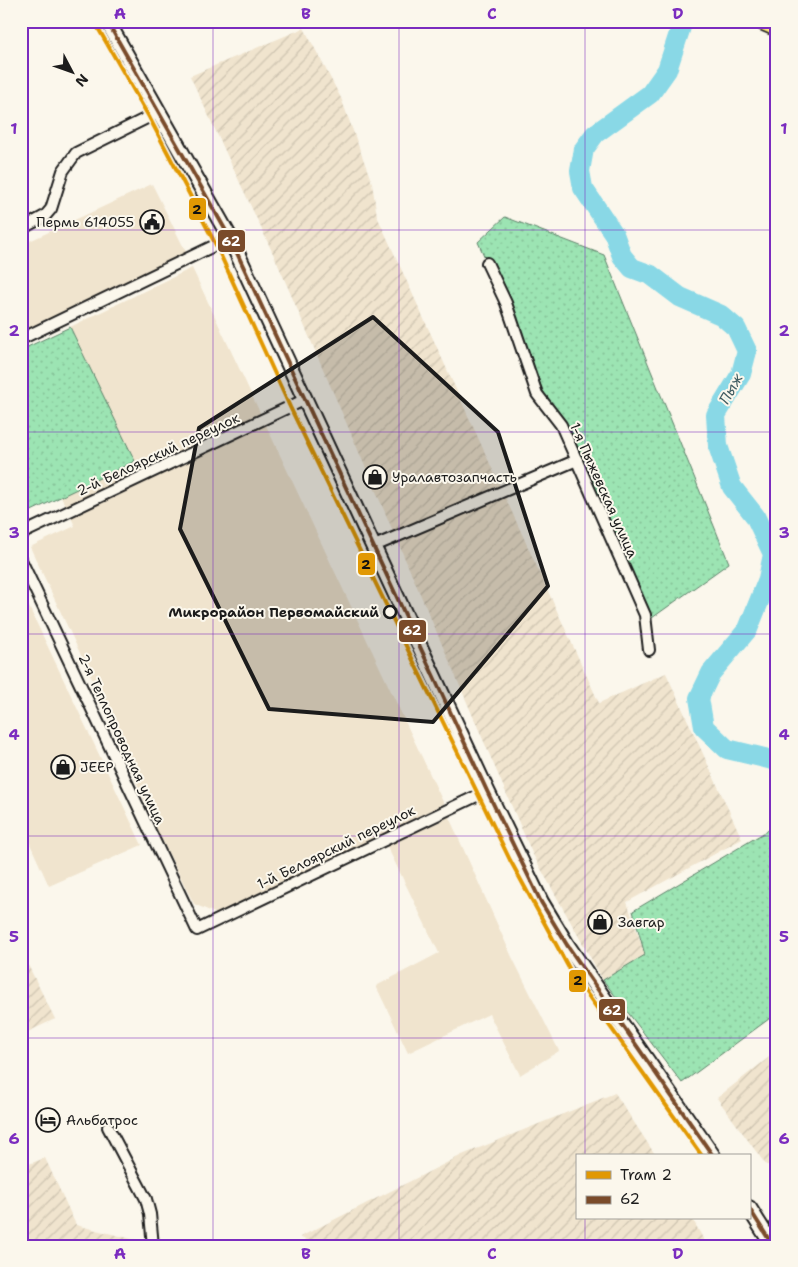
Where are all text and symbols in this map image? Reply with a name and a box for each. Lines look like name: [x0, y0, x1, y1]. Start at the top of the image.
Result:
text: A: [114, 3, 126, 24]
text: B: [301, 3, 311, 24]
text: C: [487, 3, 497, 24]
text: D: [672, 3, 684, 24]
north arrow: [48, 48, 98, 98]
text: N: [71, 70, 92, 91]
text: 1: [10, 118, 18, 139]
text: 1: [780, 118, 788, 139]
line badge: 2: [188, 197, 207, 221]
text: 2: [192, 200, 202, 218]
public building icon: Пермь 614055: [139, 209, 165, 235]
place label: Пермь 614055: [36, 213, 134, 231]
line badge: 62: [217, 229, 246, 253]
text: 62: [221, 232, 241, 250]
text: 2: [8, 320, 20, 341]
text: 2: [778, 320, 790, 341]
water label: Пыж: [714, 369, 748, 408]
street label: 2-й Белоярский переулок: [74, 408, 243, 500]
street label: 1-я Пыжевская улица: [566, 420, 642, 561]
shop icon: Уралавтозапчасть: [362, 464, 388, 490]
place label: Уралавтозапчасть: [392, 468, 517, 486]
text: 3: [8, 522, 20, 543]
text: 3: [778, 522, 790, 543]
line badge: 2: [357, 552, 376, 576]
text: 2: [361, 555, 371, 573]
place label: Микрорайон Первомайский: [168, 603, 379, 621]
marker: Микрорайон Первомайский: [383, 605, 397, 619]
line badge: 62: [398, 619, 427, 643]
text: 62: [402, 621, 422, 639]
street label: 2-я Теплопроводная улица: [75, 651, 170, 827]
text: 4: [8, 724, 20, 745]
text: 4: [778, 724, 790, 745]
shop icon: JEEP: [50, 754, 76, 780]
place label: JEEP: [80, 758, 114, 776]
street label: 1-й Белоярский переулок: [254, 801, 419, 893]
shop icon: Завгар: [587, 909, 613, 935]
place label: Завгар: [618, 913, 665, 931]
text: 5: [9, 926, 19, 947]
text: 5: [779, 926, 789, 947]
line badge: 2: [568, 969, 587, 993]
text: 2: [573, 971, 583, 989]
line badge: 62: [598, 998, 626, 1022]
text: 62: [602, 1001, 622, 1019]
hotel icon: Альбатрос: [35, 1107, 61, 1133]
place label: Альбатрос: [66, 1111, 138, 1129]
text: 6: [8, 1128, 20, 1149]
text: 6: [778, 1128, 790, 1149]
legend: [576, 1154, 750, 1220]
text: Tram 2: [620, 1165, 672, 1185]
text: 62: [620, 1189, 640, 1209]
text: A: [114, 1243, 126, 1264]
text: B: [301, 1243, 311, 1264]
text: C: [487, 1243, 497, 1264]
text: D: [672, 1243, 684, 1264]

